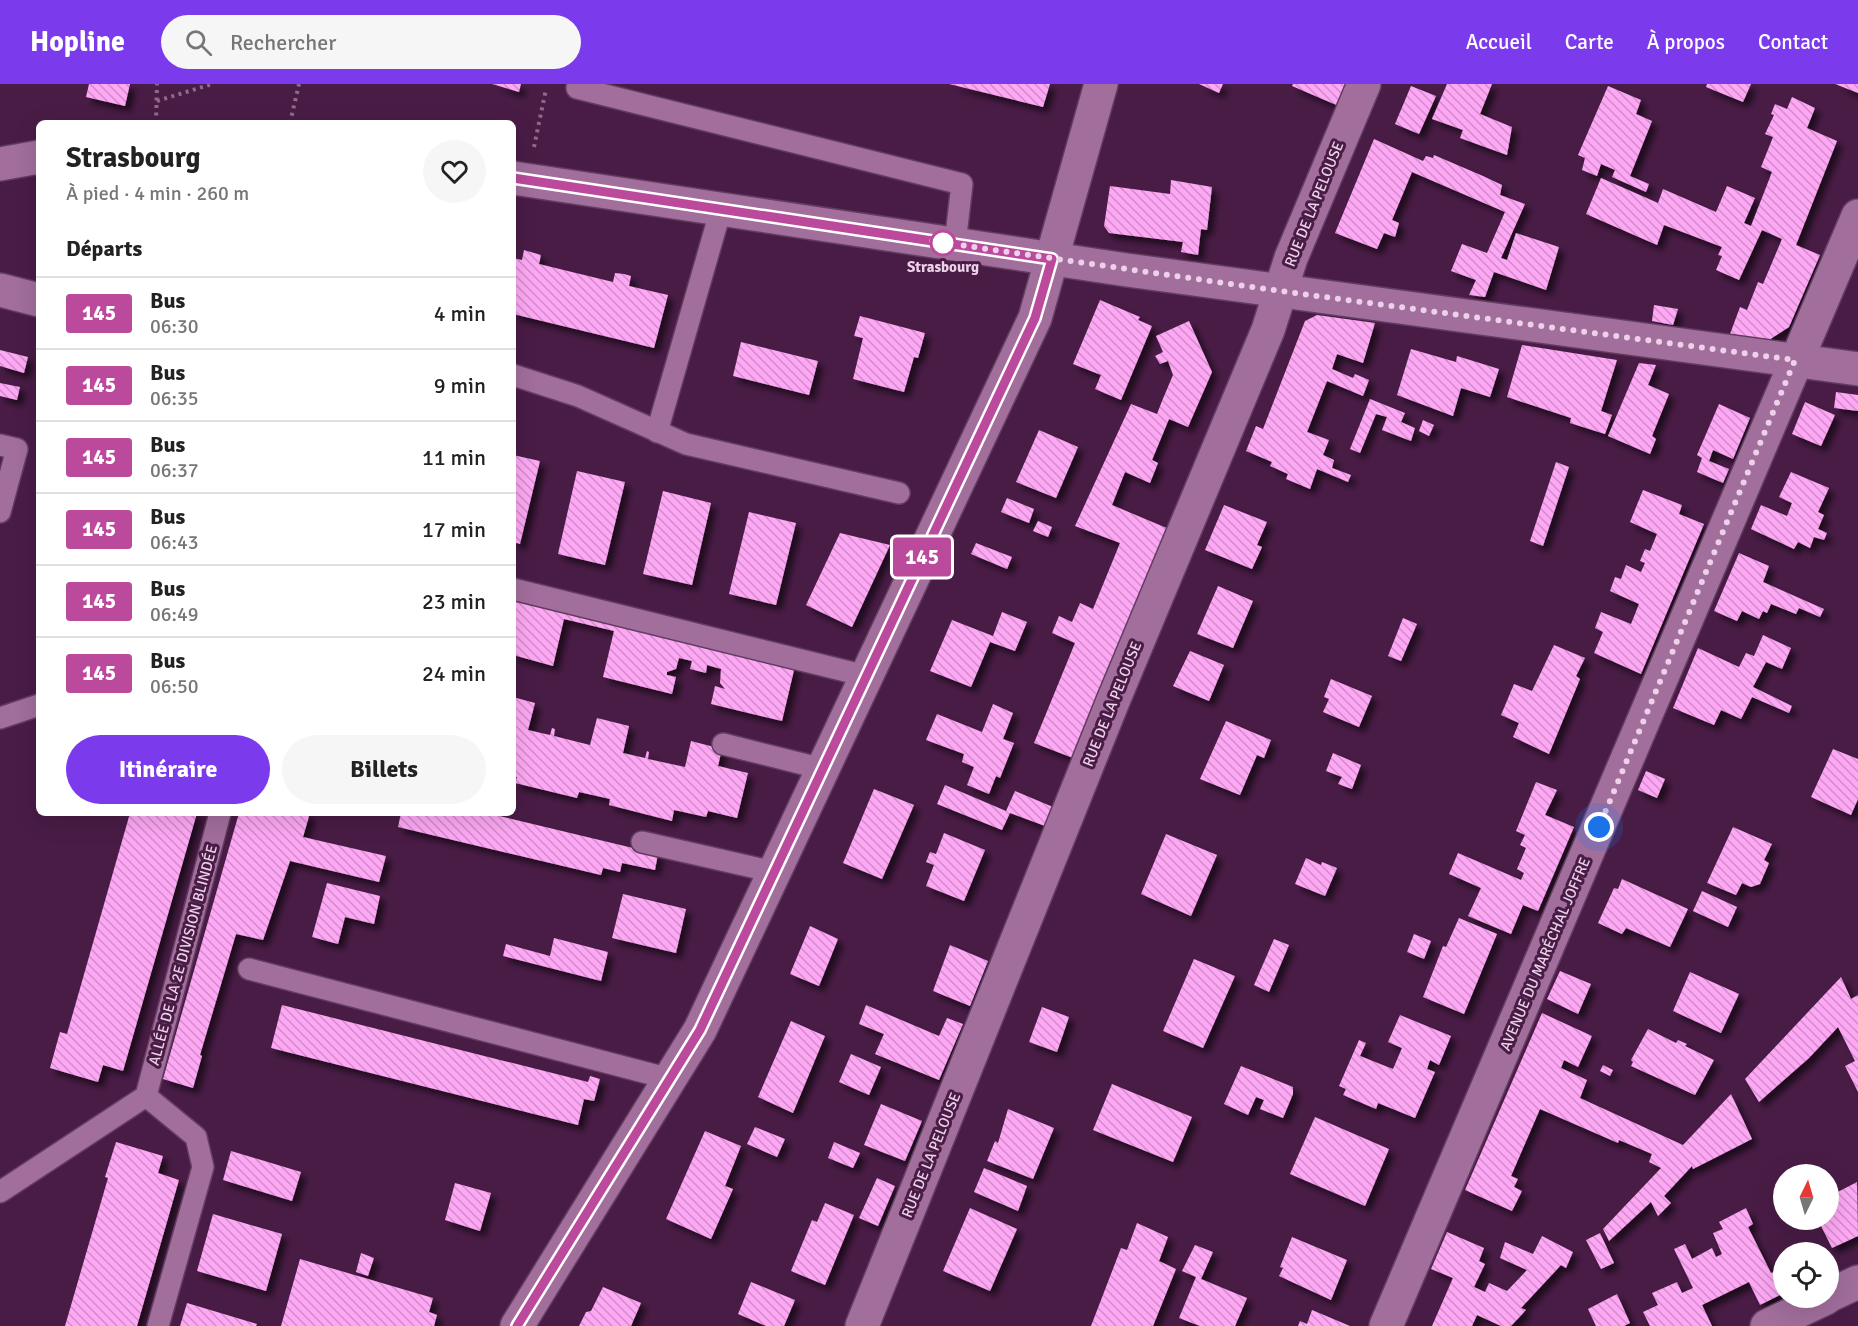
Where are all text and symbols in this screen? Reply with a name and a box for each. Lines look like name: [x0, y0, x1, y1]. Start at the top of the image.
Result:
search box: [161, 15, 581, 69]
text: Hopline: [30, 25, 125, 59]
icon: search: [182, 26, 215, 59]
text: Rechercher: [230, 29, 336, 56]
text: Accueil: [1466, 29, 1532, 55]
text: Carte: [1565, 29, 1614, 55]
text: À propos: [1647, 29, 1725, 55]
text: Contact: [1758, 29, 1828, 55]
street label: RUE DE LA PELOUSE: [1281, 139, 1347, 269]
button: heart: [423, 140, 486, 203]
text: Strasbourg: [66, 141, 200, 175]
text: À pied · 4 min · 260 m: [66, 181, 249, 206]
marker: Strasbourg: [930, 230, 956, 256]
text: Départs: [66, 235, 142, 262]
place label: Strasbourg: [907, 258, 979, 276]
text: Bus: [150, 287, 185, 314]
text: 145: [82, 300, 116, 326]
text: 4 min: [434, 300, 486, 327]
text: 06:30: [150, 314, 199, 339]
text: Bus: [150, 359, 185, 386]
text: 145: [82, 372, 116, 398]
text: 9 min: [434, 372, 486, 399]
text: 06:35: [150, 386, 199, 411]
text: Bus: [150, 431, 185, 458]
text: 145: [82, 444, 116, 470]
text: 11 min: [422, 444, 486, 471]
text: 06:37: [150, 458, 199, 483]
text: Bus: [150, 503, 185, 530]
text: 145: [82, 516, 116, 542]
text: 17 min: [422, 516, 486, 543]
text: 06:43: [150, 530, 199, 555]
line badge: 145: [888, 538, 956, 576]
text: 145: [905, 544, 939, 570]
text: Bus: [150, 575, 185, 602]
text: 145: [82, 588, 116, 614]
text: 23 min: [422, 588, 486, 615]
text: 06:49: [150, 602, 199, 627]
street label: RUE DE LA PELOUSE: [1079, 639, 1145, 769]
text: Bus: [150, 647, 185, 674]
text: 145: [82, 660, 116, 686]
text: 24 min: [422, 660, 486, 687]
text: 06:50: [150, 674, 199, 699]
button: Itinéraire: [66, 735, 270, 804]
button: Billets: [282, 735, 486, 804]
your location: [1584, 812, 1614, 842]
street label: ALLÉE DE LA 2E DIVISION BLINDÉE: [144, 842, 221, 1067]
street label: AVENUE DU MARÉCHAL JOFFRE: [1495, 854, 1594, 1053]
street label: RUE DE LA PELOUSE: [898, 1090, 964, 1220]
north arrow: [1773, 1164, 1839, 1230]
map controls: [1773, 1164, 1839, 1308]
button: locate: [1773, 1242, 1839, 1308]

